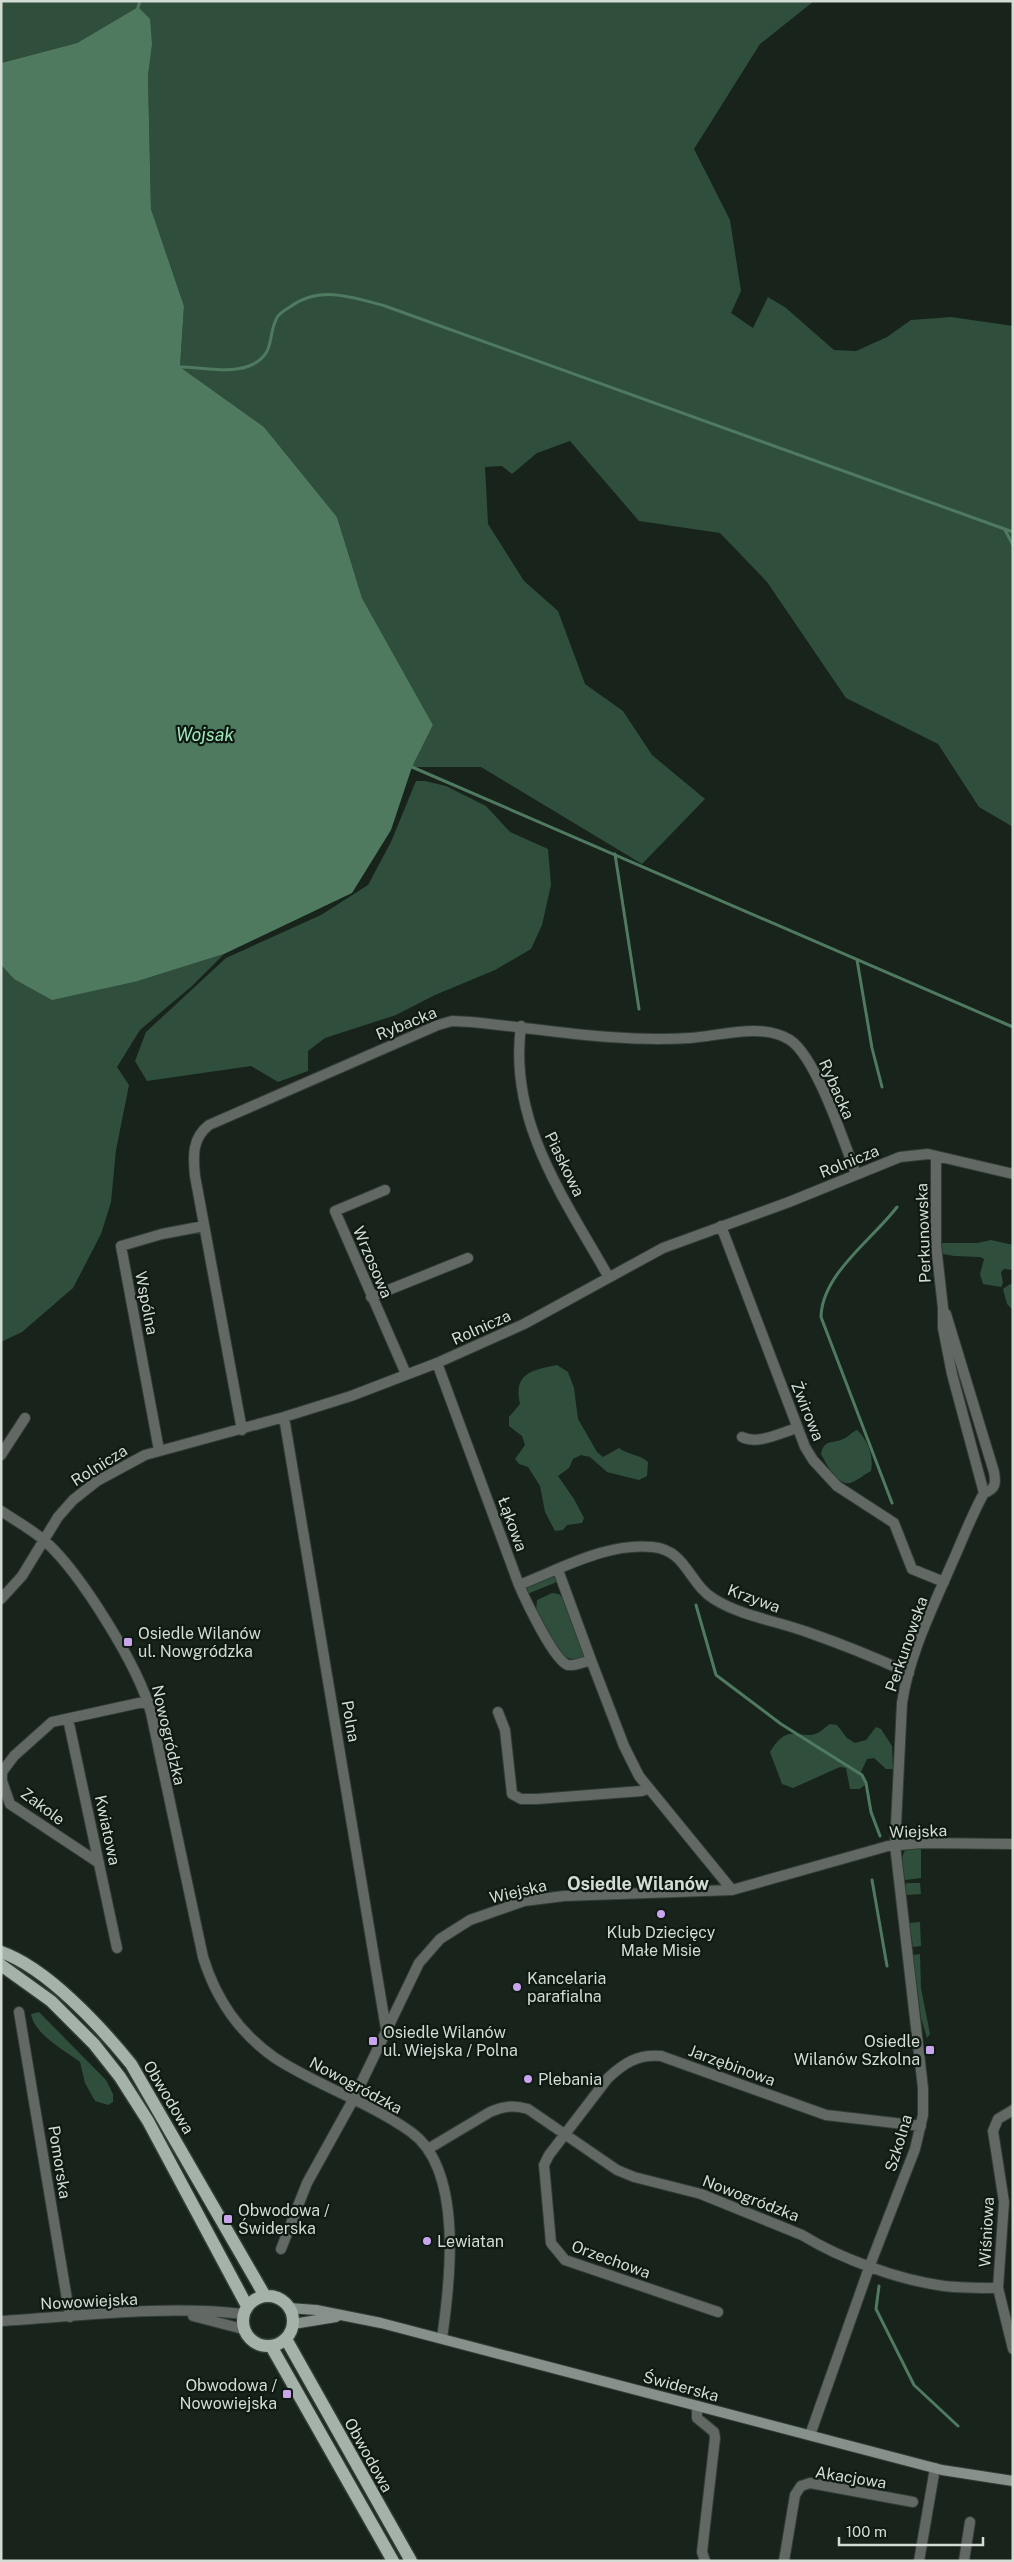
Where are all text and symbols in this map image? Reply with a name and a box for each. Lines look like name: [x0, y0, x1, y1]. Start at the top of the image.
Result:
water label: Wojsak: [176, 724, 234, 745]
street label: Rybacka: [373, 1003, 439, 1044]
street label: Rybacka: [815, 1056, 858, 1122]
street label: Piaskowa: [541, 1129, 588, 1200]
street label: Rolnicza: [817, 1141, 882, 1182]
street label: Perkunowska: [912, 1183, 935, 1283]
street label: Wrzosowa: [349, 1223, 396, 1301]
street label: Wspólna: [131, 1270, 162, 1337]
street label: Rolnicza: [449, 1306, 514, 1349]
street label: Żwirowa: [787, 1378, 829, 1444]
street label: Rolnicza: [68, 1441, 131, 1490]
street label: Łąkowa: [494, 1494, 531, 1554]
street label: Krzywa: [725, 1580, 783, 1617]
street label: Perkunowska: [881, 1594, 932, 1694]
place label: Osiedle Wilanów ul. Nowgródzka: [138, 1624, 261, 1661]
marker: Osiedle Wilanów ul. Nowgródzka: [122, 1636, 134, 1648]
street label: Nowogródzka: [148, 1683, 189, 1787]
street label: Polna: [338, 1699, 364, 1743]
street label: Zakole: [17, 1784, 69, 1829]
street label: Kwiatowa: [91, 1793, 124, 1867]
street label: Wiejska: [889, 1821, 947, 1842]
district label: Osiedle Wilanów: [567, 1873, 709, 1894]
street label: Wiejska: [488, 1876, 549, 1907]
marker: Klub Dziecięcy Małe Misie: [655, 1908, 667, 1920]
place label: Klub Dziecięcy Małe Misie: [607, 1923, 716, 1960]
place label: Kancelaria parafialna: [527, 1969, 606, 2006]
marker: Kancelaria parafialna: [511, 1981, 523, 1993]
place label: Osiedle Wilanów ul. Wiejska / Polna: [383, 2023, 518, 2060]
place label: Osiedle Wilanów Szkolna: [794, 2032, 920, 2069]
marker: Osiedle Wilanów ul. Wiejska / Polna: [367, 2035, 379, 2047]
street label: Jarzębinowa: [686, 2041, 778, 2090]
marker: Osiedle Wilanów Szkolna: [924, 2044, 936, 2056]
street label: Nowogródzka: [306, 2053, 405, 2118]
street label: Obwodowa: [139, 2057, 198, 2137]
place label: Plebania: [538, 2070, 602, 2089]
marker: Plebania: [522, 2073, 534, 2085]
street label: Szkolna: [881, 2112, 916, 2174]
street label: Pomorska: [44, 2124, 75, 2200]
street label: Nowogródzka: [700, 2171, 802, 2226]
street label: Wiśniowa: [975, 2196, 998, 2268]
place label: Obwodowa / Świderska: [238, 2201, 330, 2238]
marker: Obwodowa / Świderska: [222, 2213, 234, 2225]
place label: Lewiatan: [437, 2232, 504, 2251]
marker: Lewiatan: [421, 2235, 433, 2247]
street label: Orzechowa: [569, 2236, 653, 2283]
street label: Nowowiejska: [40, 2289, 138, 2314]
street label: Świderska: [641, 2366, 721, 2406]
place label: Obwodowa / Nowowiejska: [179, 2376, 277, 2413]
marker: Obwodowa / Nowowiejska: [281, 2388, 293, 2400]
street label: Obwodowa: [340, 2415, 397, 2496]
street label: Akacjowa: [814, 2462, 888, 2493]
scale bar: [839, 2514, 983, 2546]
text: 100 m: [846, 2523, 887, 2540]

